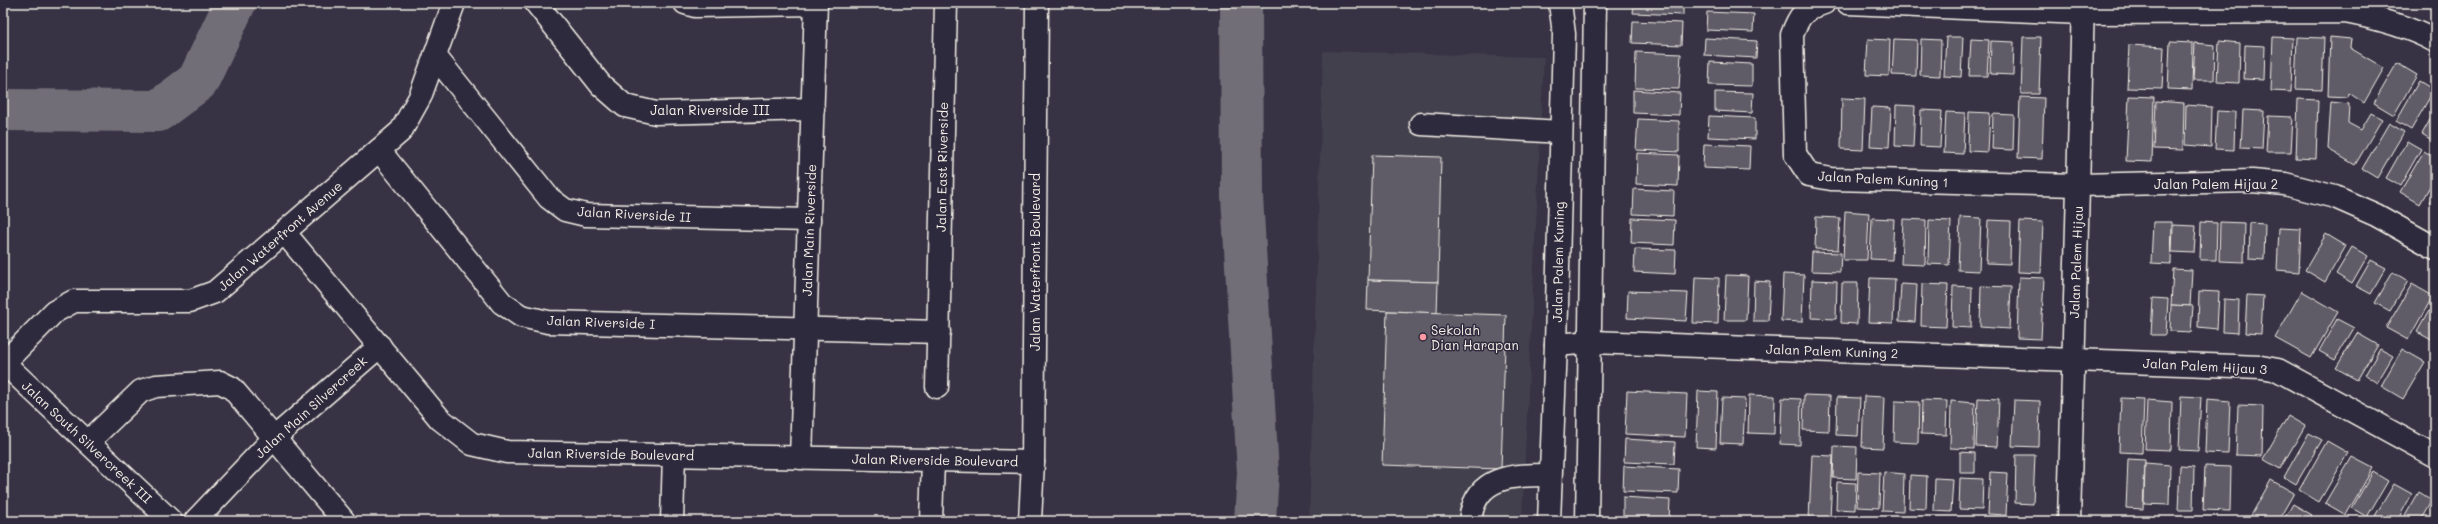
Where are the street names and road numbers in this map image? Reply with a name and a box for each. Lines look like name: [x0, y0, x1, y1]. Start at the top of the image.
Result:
street label: Jalan Riverside III: [650, 101, 770, 118]
street label: Jalan East Riverside: [932, 102, 951, 232]
street label: Jalan Main Riverside: [798, 164, 819, 296]
street label: Jalan Palem Kuning 1: [1817, 167, 1949, 190]
street label: Jalan Waterfront Boulevard: [1026, 173, 1043, 351]
street label: Jalan Palem Hijau 2: [2154, 175, 2278, 192]
street label: Jalan Waterfront Avenue: [214, 177, 345, 294]
street label: Jalan Palem Kuning: [1548, 201, 1567, 323]
street label: Jalan Riverside II: [577, 202, 692, 225]
street label: Jalan Palem Hijau: [2065, 205, 2086, 319]
street label: Jalan Riverside I: [547, 311, 656, 332]
street label: Jalan Palem Kuning 2: [1766, 340, 1898, 361]
street label: Jalan Main Silvercreek: [251, 352, 370, 461]
street label: Jalan Palem Hijau 3: [2142, 354, 2268, 377]
street label: Jalan South Silvercreek III: [19, 377, 156, 507]
street label: Jalan Riverside Boulevard: [528, 444, 694, 463]
street label: Jalan Riverside Boulevard: [852, 450, 1018, 469]

